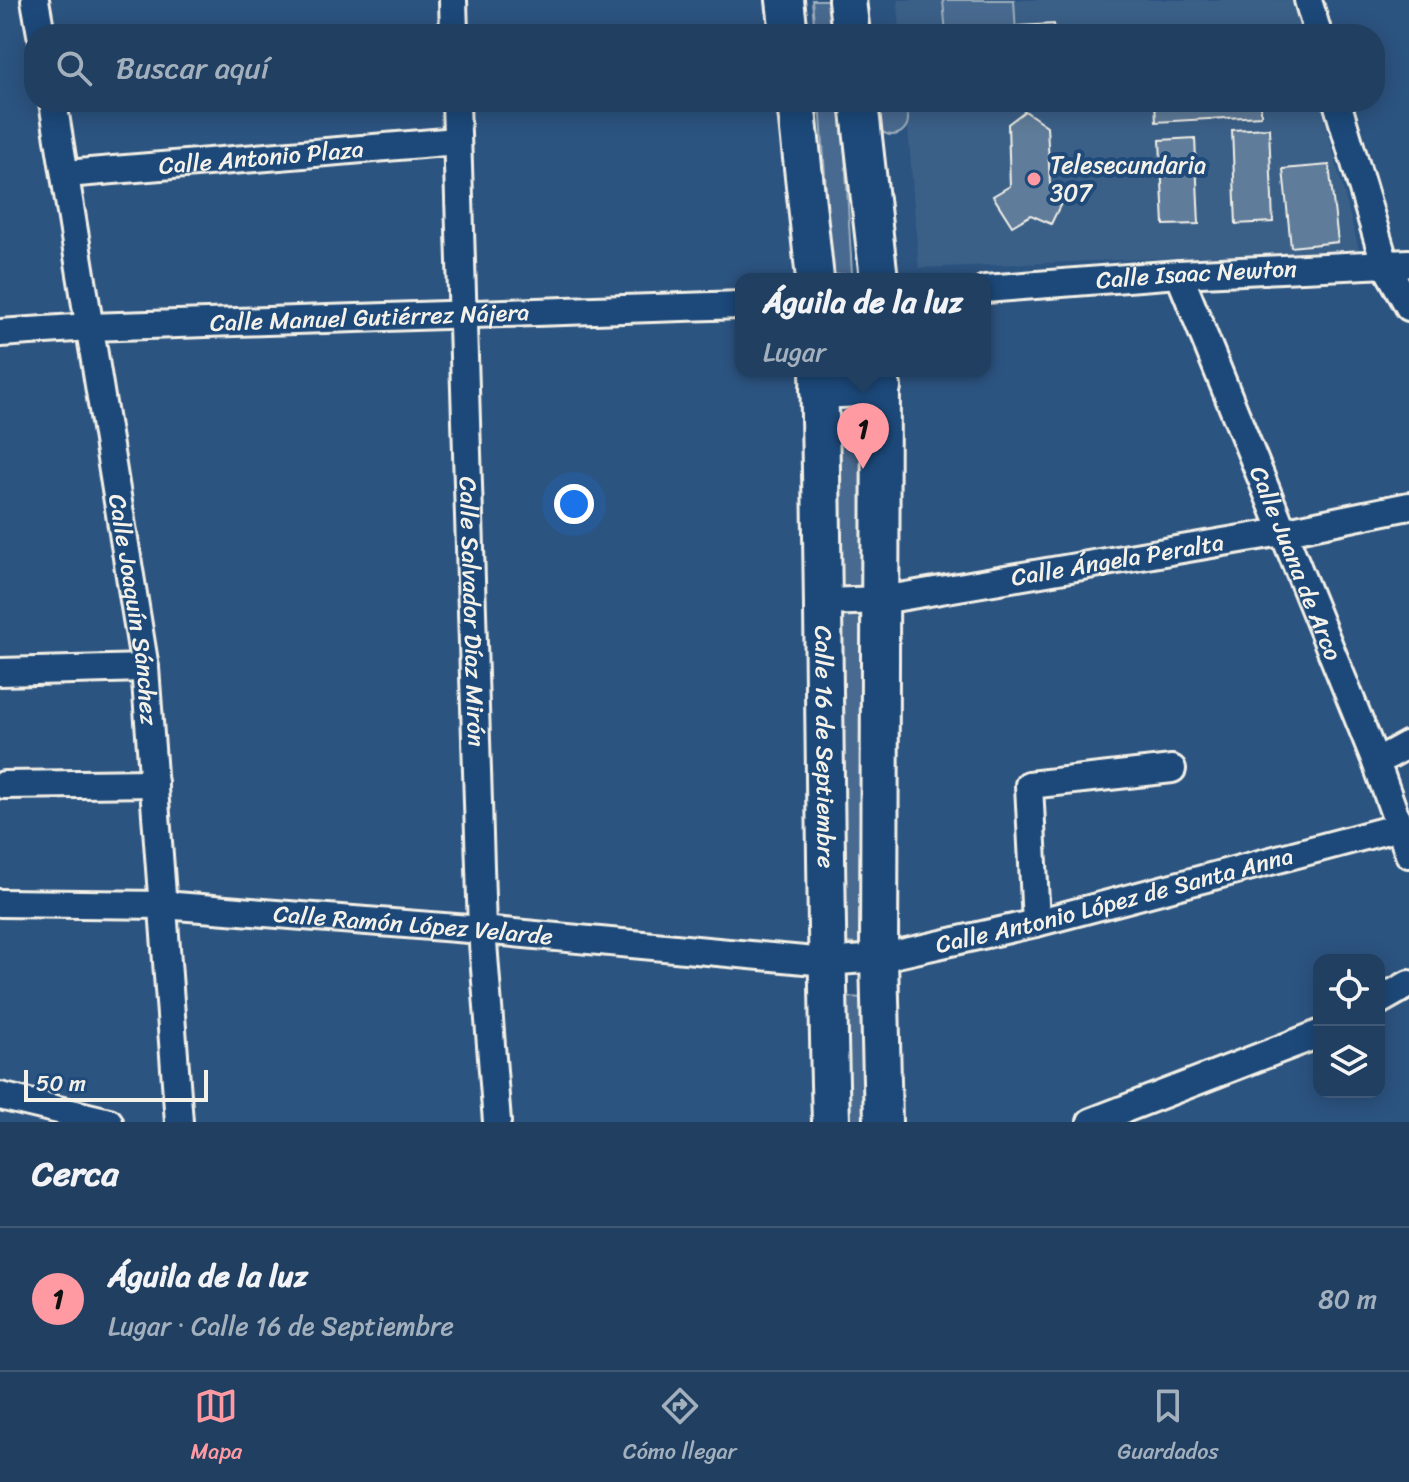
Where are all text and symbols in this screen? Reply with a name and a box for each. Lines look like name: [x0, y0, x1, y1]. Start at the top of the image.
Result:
search box: [24, 24, 1385, 112]
text: Buscar aquí: [116, 41, 269, 95]
icon: search: [52, 46, 96, 90]
street label: Calle Antonio Plaza: [157, 128, 365, 187]
place label: Telesecundaria 307: [1050, 144, 1206, 214]
marker: Telesecundaria 307: [1025, 170, 1043, 188]
street label: Calle Isaac Newton: [1094, 247, 1298, 301]
popup: [735, 273, 991, 377]
text: Águila de la luz: [763, 275, 963, 329]
street label: Calle Manuel Gutiérrez Nájera: [209, 291, 530, 344]
text: Lugar: [763, 329, 826, 375]
pin: 1: [837, 403, 889, 469]
street label: Calle Juana de Arco: [1238, 459, 1354, 667]
street label: Calle Salvador Díaz Mirón: [447, 476, 497, 748]
your location: [554, 484, 594, 524]
street label: Calle Joaquín Sánchez: [96, 491, 170, 727]
street label: Calle Ángela Peralta: [1008, 521, 1227, 599]
street label: Calle 16 de Septiembre: [802, 625, 847, 869]
street label: Calle Antonio López de Santa Anna: [932, 835, 1298, 966]
street label: Calle Ramón López Velarde: [272, 893, 555, 957]
map controls: [1313, 954, 1385, 1098]
button: locate: [1313, 954, 1385, 1026]
button: layers: [1313, 1026, 1385, 1098]
text: 50 m: [36, 1064, 86, 1103]
scale bar: [24, 1066, 208, 1102]
text: Cerca: [32, 1144, 119, 1204]
text: Águila de la luz: [108, 1249, 308, 1303]
text: 1: [52, 1276, 64, 1322]
text: 80 m: [1318, 1276, 1377, 1322]
text: Lugar · Calle 16 de Septiembre: [108, 1303, 454, 1349]
tab: Mapa: [190, 1384, 242, 1471]
tab: Cómo llegar: [623, 1384, 737, 1471]
tab: Guardados: [1117, 1384, 1219, 1471]

